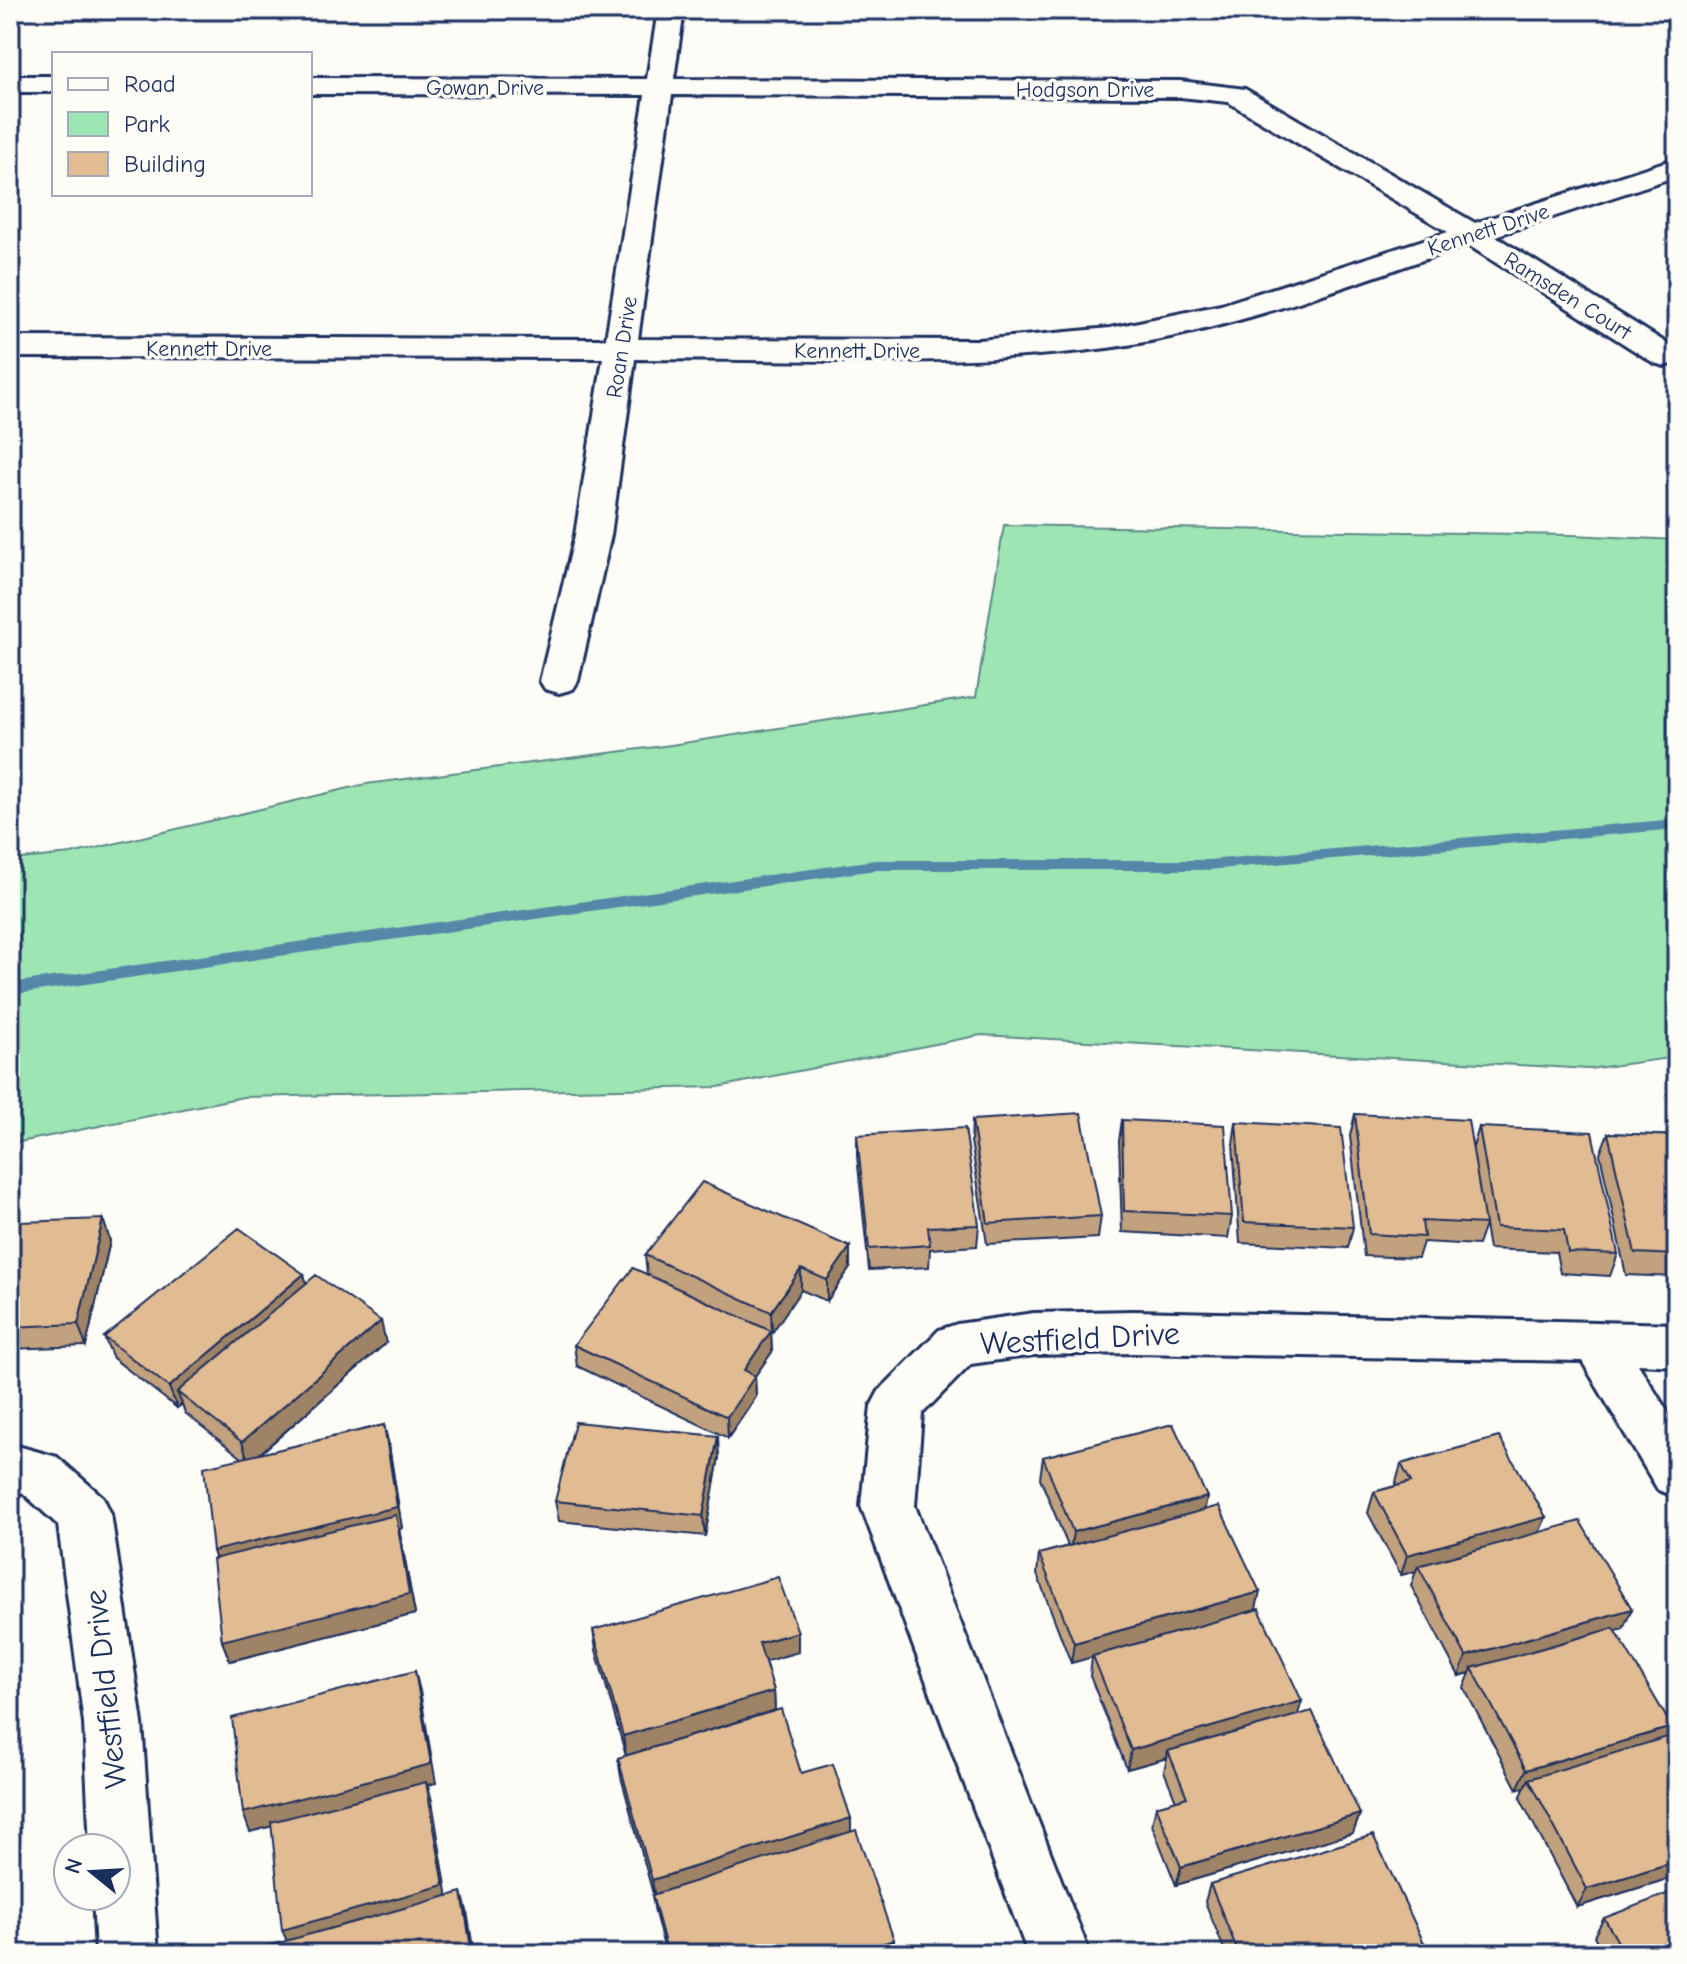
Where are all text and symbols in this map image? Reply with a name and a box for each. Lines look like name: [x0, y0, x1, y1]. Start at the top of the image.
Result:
legend: [52, 52, 312, 196]
text: Road: [124, 70, 176, 98]
street label: Gowan Drive: [426, 75, 544, 101]
street label: Hodgson Drive: [1016, 77, 1154, 103]
text: Park: [124, 110, 170, 138]
text: Building: [124, 150, 206, 178]
street label: Kennett Drive: [1424, 198, 1552, 262]
street label: Ramsden Court: [1499, 246, 1636, 346]
street label: Roan Drive: [601, 294, 643, 400]
street label: Kennett Drive: [146, 336, 272, 362]
street label: Kennett Drive: [794, 338, 920, 364]
street label: Westfield Drive: [979, 1315, 1181, 1362]
street label: Westfield Drive: [77, 1588, 134, 1790]
north arrow: [52, 1832, 132, 1912]
text: N: [59, 1855, 89, 1877]

